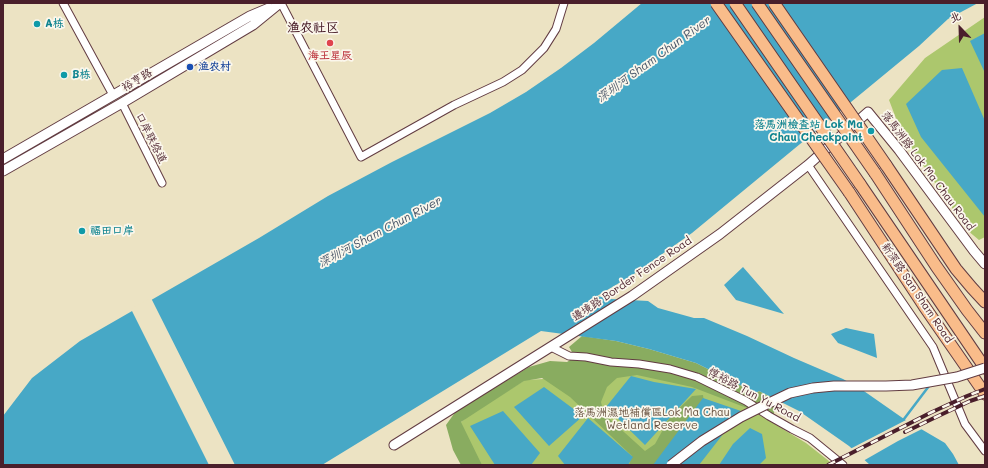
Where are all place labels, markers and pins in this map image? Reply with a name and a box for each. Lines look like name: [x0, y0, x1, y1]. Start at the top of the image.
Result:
place label: A栋: [45, 17, 64, 31]
marker: A栋: [32, 19, 42, 29]
marker: 海王星辰: [325, 38, 335, 48]
place label: 海王星辰: [308, 49, 352, 63]
place label: 渔农村: [198, 60, 231, 74]
marker: 渔农村: [185, 62, 195, 72]
place label: B栋: [72, 68, 90, 82]
marker: B栋: [59, 70, 69, 80]
place label: 落馬洲檢查站 Lok Ma Chau Checkpoint: [754, 118, 863, 144]
marker: 落馬洲檢查站 Lok Ma Chau Checkpoint: [866, 126, 876, 136]
place label: 福田口岸: [90, 224, 134, 238]
marker: 福田口岸: [77, 226, 87, 236]

